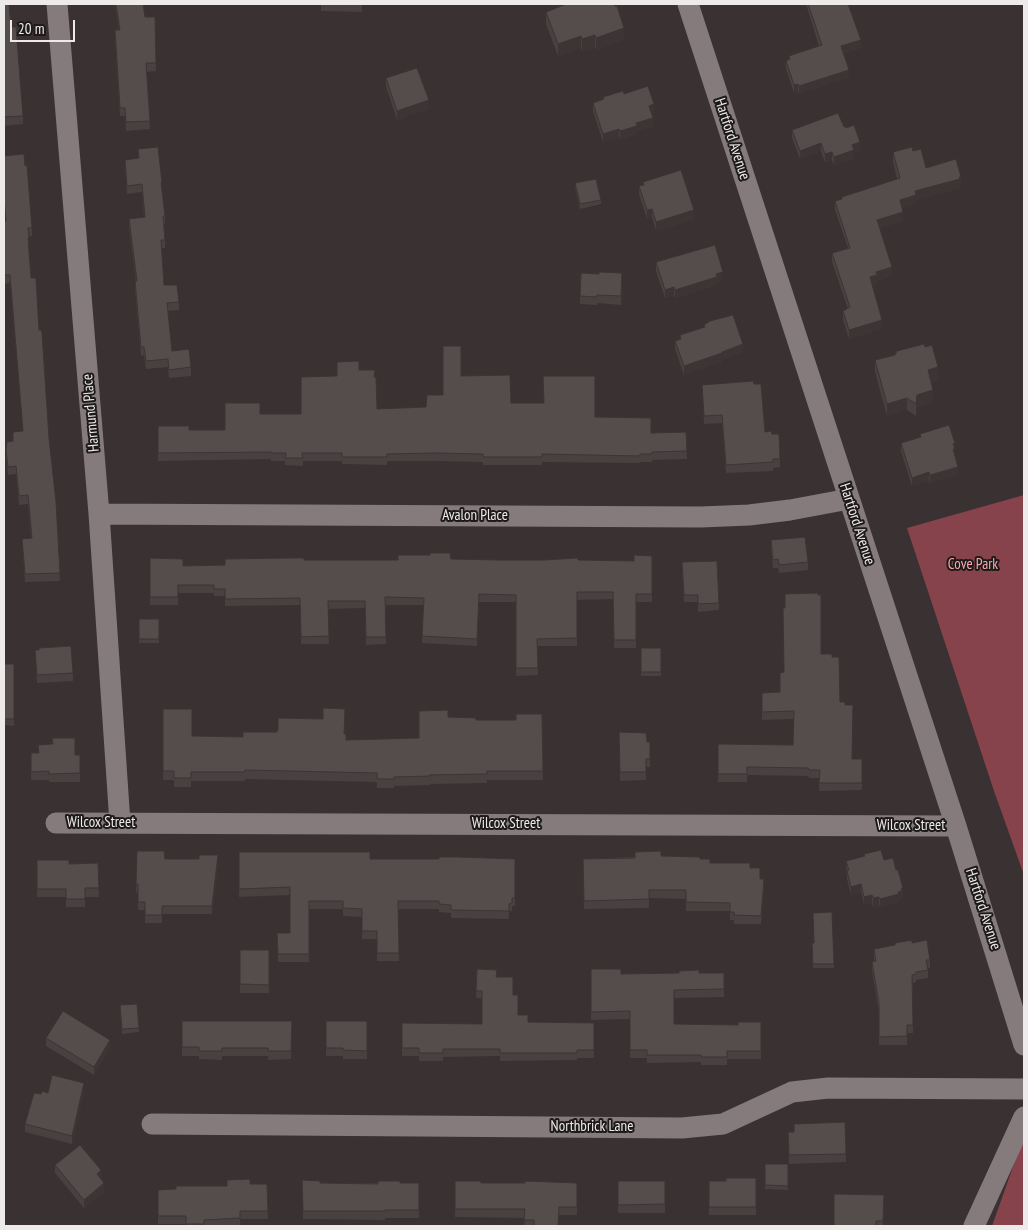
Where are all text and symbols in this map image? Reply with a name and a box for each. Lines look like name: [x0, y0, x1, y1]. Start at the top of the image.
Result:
scale bar: [12, 10, 78, 42]
text: 20 m: [18, 19, 44, 38]
street label: Hartford Avenue: [710, 96, 754, 182]
street label: Harmund Place: [79, 373, 103, 453]
street label: Hartford Avenue: [835, 481, 879, 567]
street label: Avalon Place: [442, 507, 508, 525]
park label: Cove Park: [948, 556, 998, 574]
street label: Wilcox Street: [67, 814, 135, 832]
street label: Wilcox Street: [472, 815, 540, 833]
street label: Wilcox Street: [877, 817, 945, 835]
street label: Hartford Avenue: [961, 866, 1005, 952]
street label: Northbrick Lane: [551, 1118, 633, 1136]

